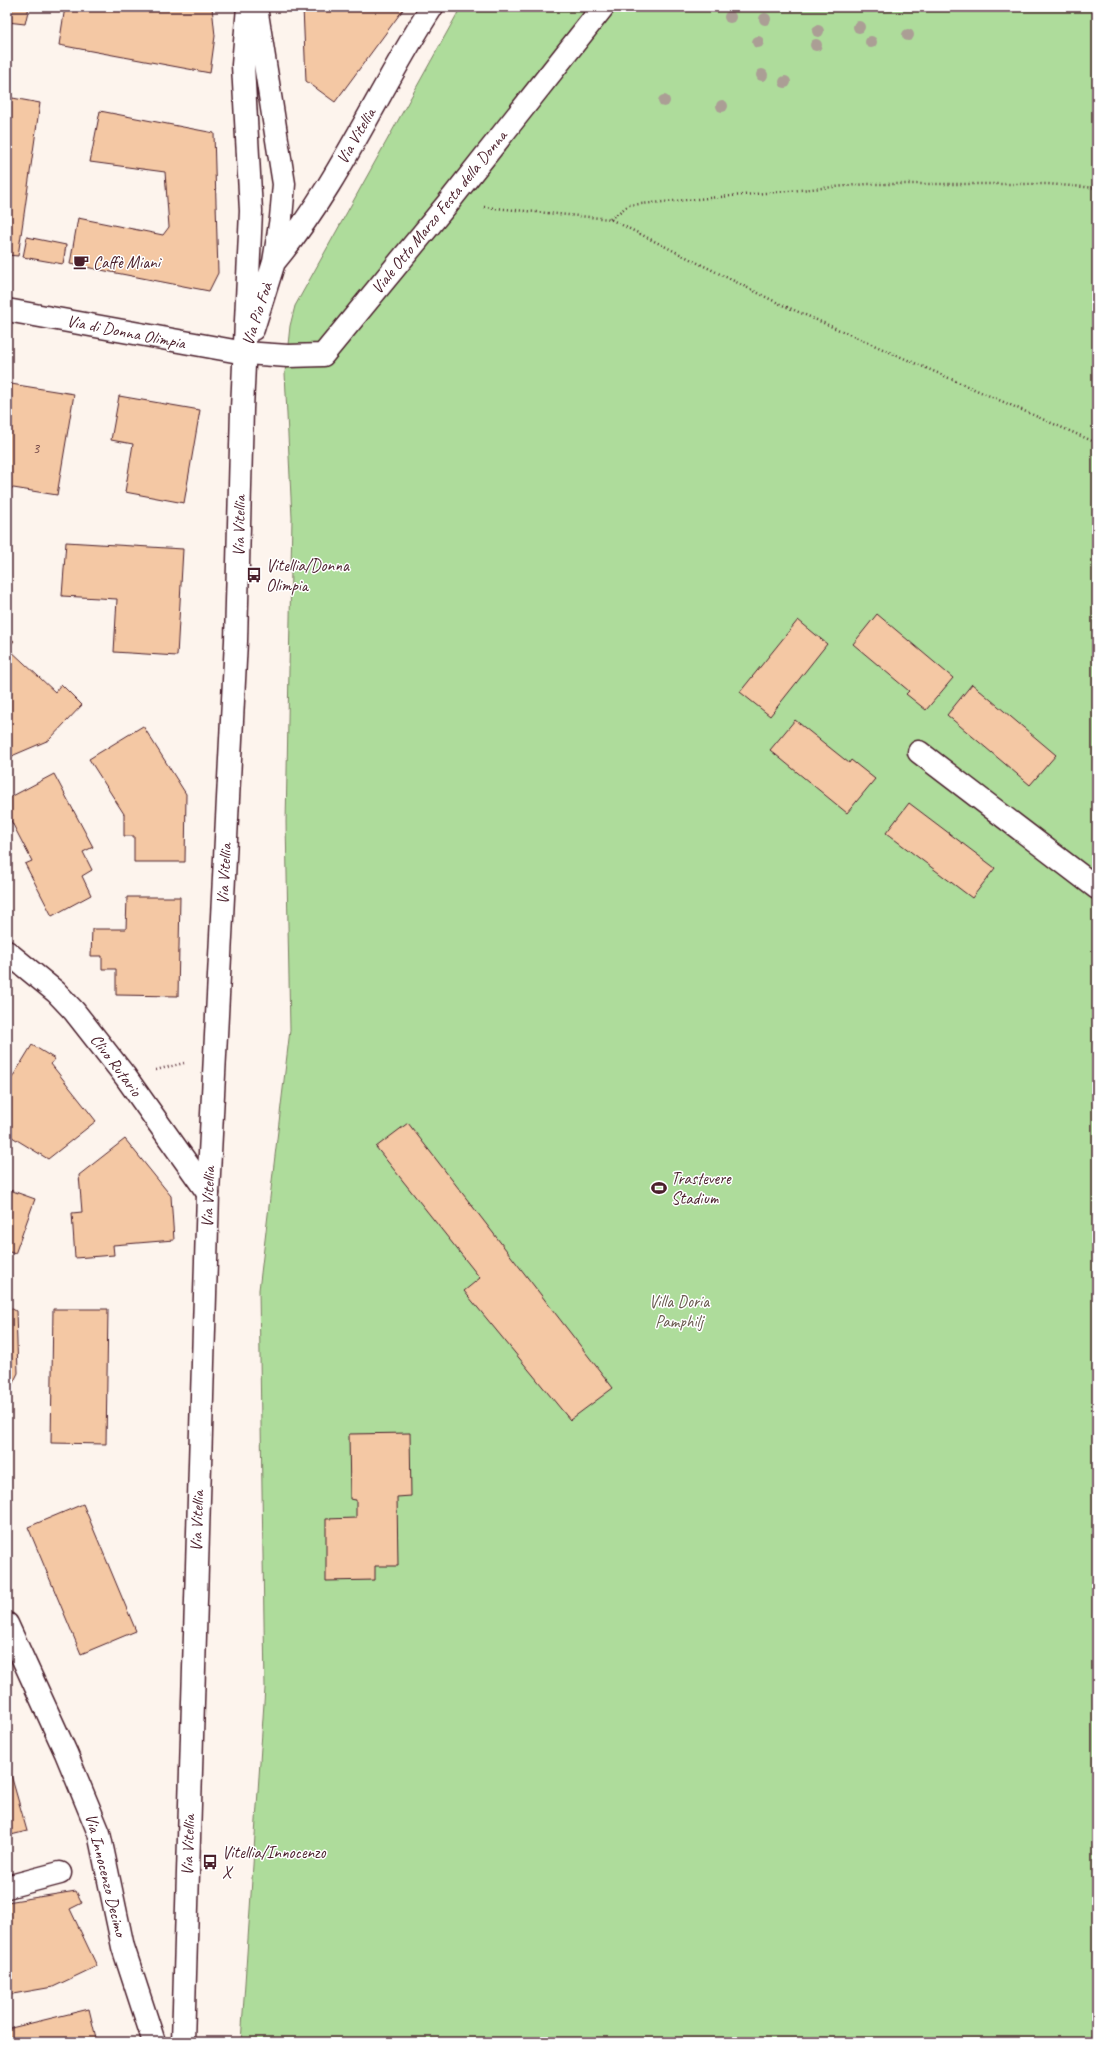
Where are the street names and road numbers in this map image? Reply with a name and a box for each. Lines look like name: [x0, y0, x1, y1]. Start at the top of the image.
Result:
street label: Via Vitellia: [332, 103, 381, 168]
street label: Viale Otto Marzo Festa della Donna: [366, 124, 513, 298]
street label: Via Pio Foà: [237, 278, 277, 348]
street label: Via di Donna Olimpia: [65, 310, 188, 354]
street label: Via Vitellia: [228, 493, 250, 557]
street label: Via Vitellia: [212, 841, 236, 905]
street label: Clivo Rutario: [86, 1030, 147, 1101]
street label: Via Vitellia: [196, 1164, 220, 1228]
street label: Via Vitellia: [185, 1488, 209, 1552]
street label: Via Innocenzo Decimo: [81, 1811, 132, 1940]
street label: Via Vitellia: [176, 1812, 200, 1876]

